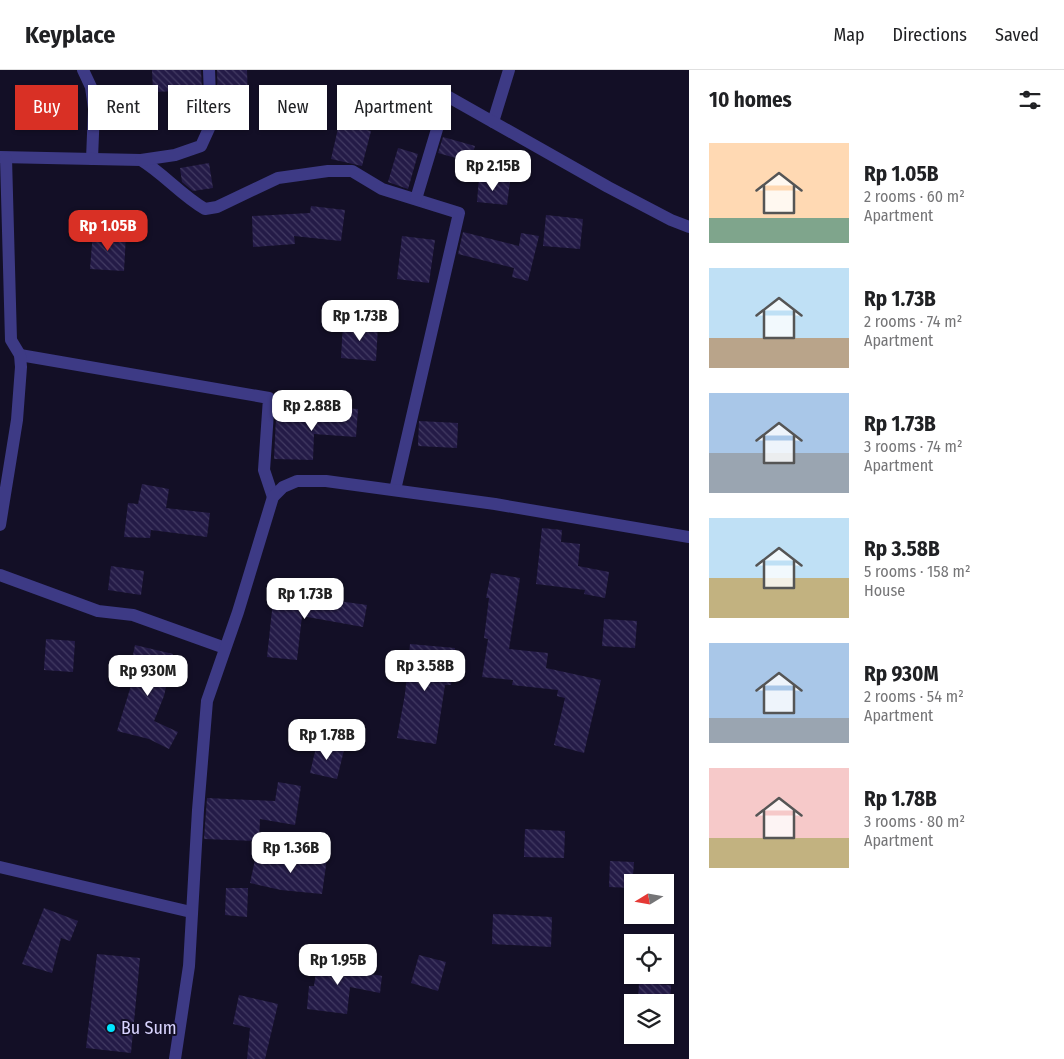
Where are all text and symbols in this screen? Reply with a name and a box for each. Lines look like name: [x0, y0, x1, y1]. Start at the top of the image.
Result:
text: Keyplace: [25, 21, 115, 49]
text: Map: [833, 24, 865, 46]
text: Directions: [893, 24, 967, 46]
text: Saved: [995, 24, 1039, 46]
chip: Buy: [15, 85, 78, 130]
chip: Rent: [88, 85, 158, 130]
chip: Filters: [168, 85, 249, 130]
chip: New: [259, 85, 327, 130]
chip: Apartment: [337, 85, 451, 130]
icon: filters: [1016, 86, 1044, 114]
text: 10 homes: [709, 87, 792, 113]
pin: Rp 2.15B: [441, 150, 545, 192]
text: Rp 2.15B: [466, 156, 520, 175]
text: Rp 1.05B: [864, 161, 939, 187]
icon: home: [749, 163, 809, 223]
text: 2 rooms · 60 m²: [864, 187, 965, 206]
text: Apartment: [864, 206, 933, 225]
pin: Rp 1.05B: [56, 210, 160, 252]
text: Rp 1.05B: [80, 216, 136, 235]
text: Rp 1.73B: [864, 286, 936, 312]
icon: home: [749, 288, 809, 348]
pin: Rp 1.73B: [308, 300, 412, 342]
text: Rp 1.73B: [333, 306, 387, 325]
text: 2 rooms · 74 m²: [864, 312, 962, 331]
text: Apartment: [864, 331, 933, 350]
pin: Rp 2.88B: [260, 390, 364, 432]
text: Rp 2.88B: [283, 396, 341, 415]
text: Rp 1.73B: [864, 411, 936, 437]
icon: home: [749, 413, 809, 473]
text: 3 rooms · 74 m²: [864, 437, 962, 456]
text: Apartment: [864, 456, 933, 475]
text: Rp 3.58B: [864, 536, 940, 562]
icon: home: [749, 538, 809, 598]
text: 5 rooms · 158 m²: [864, 562, 970, 581]
pin: Rp 1.73B: [253, 578, 357, 620]
text: House: [864, 581, 905, 600]
text: Rp 1.73B: [278, 584, 332, 603]
pin: Rp 3.58B: [373, 650, 477, 692]
pin: Rp 930M: [102, 654, 194, 697]
text: Rp 3.58B: [396, 656, 454, 675]
text: Rp 930M: [120, 661, 176, 680]
text: Rp 930M: [864, 661, 939, 687]
icon: home: [749, 663, 809, 723]
text: 2 rooms · 54 m²: [864, 687, 964, 706]
text: Apartment: [864, 706, 933, 725]
pin: Rp 1.78B: [275, 718, 379, 761]
text: Rp 1.78B: [299, 725, 355, 744]
text: Rp 1.78B: [864, 786, 937, 812]
icon: home: [749, 788, 809, 848]
text: 3 rooms · 80 m²: [864, 812, 965, 831]
text: Apartment: [864, 831, 933, 850]
pin: Rp 1.36B: [239, 832, 343, 874]
text: Rp 1.36B: [263, 838, 319, 857]
north arrow: [624, 874, 674, 924]
map controls: [624, 874, 674, 1044]
button: locate: [624, 934, 674, 984]
pin: Rp 1.95B: [286, 944, 390, 986]
text: Rp 1.95B: [310, 950, 366, 969]
button: layers: [624, 994, 674, 1044]
place label: Bu Sum: [121, 1017, 177, 1039]
marker: Bu Sum: [105, 1022, 117, 1034]

